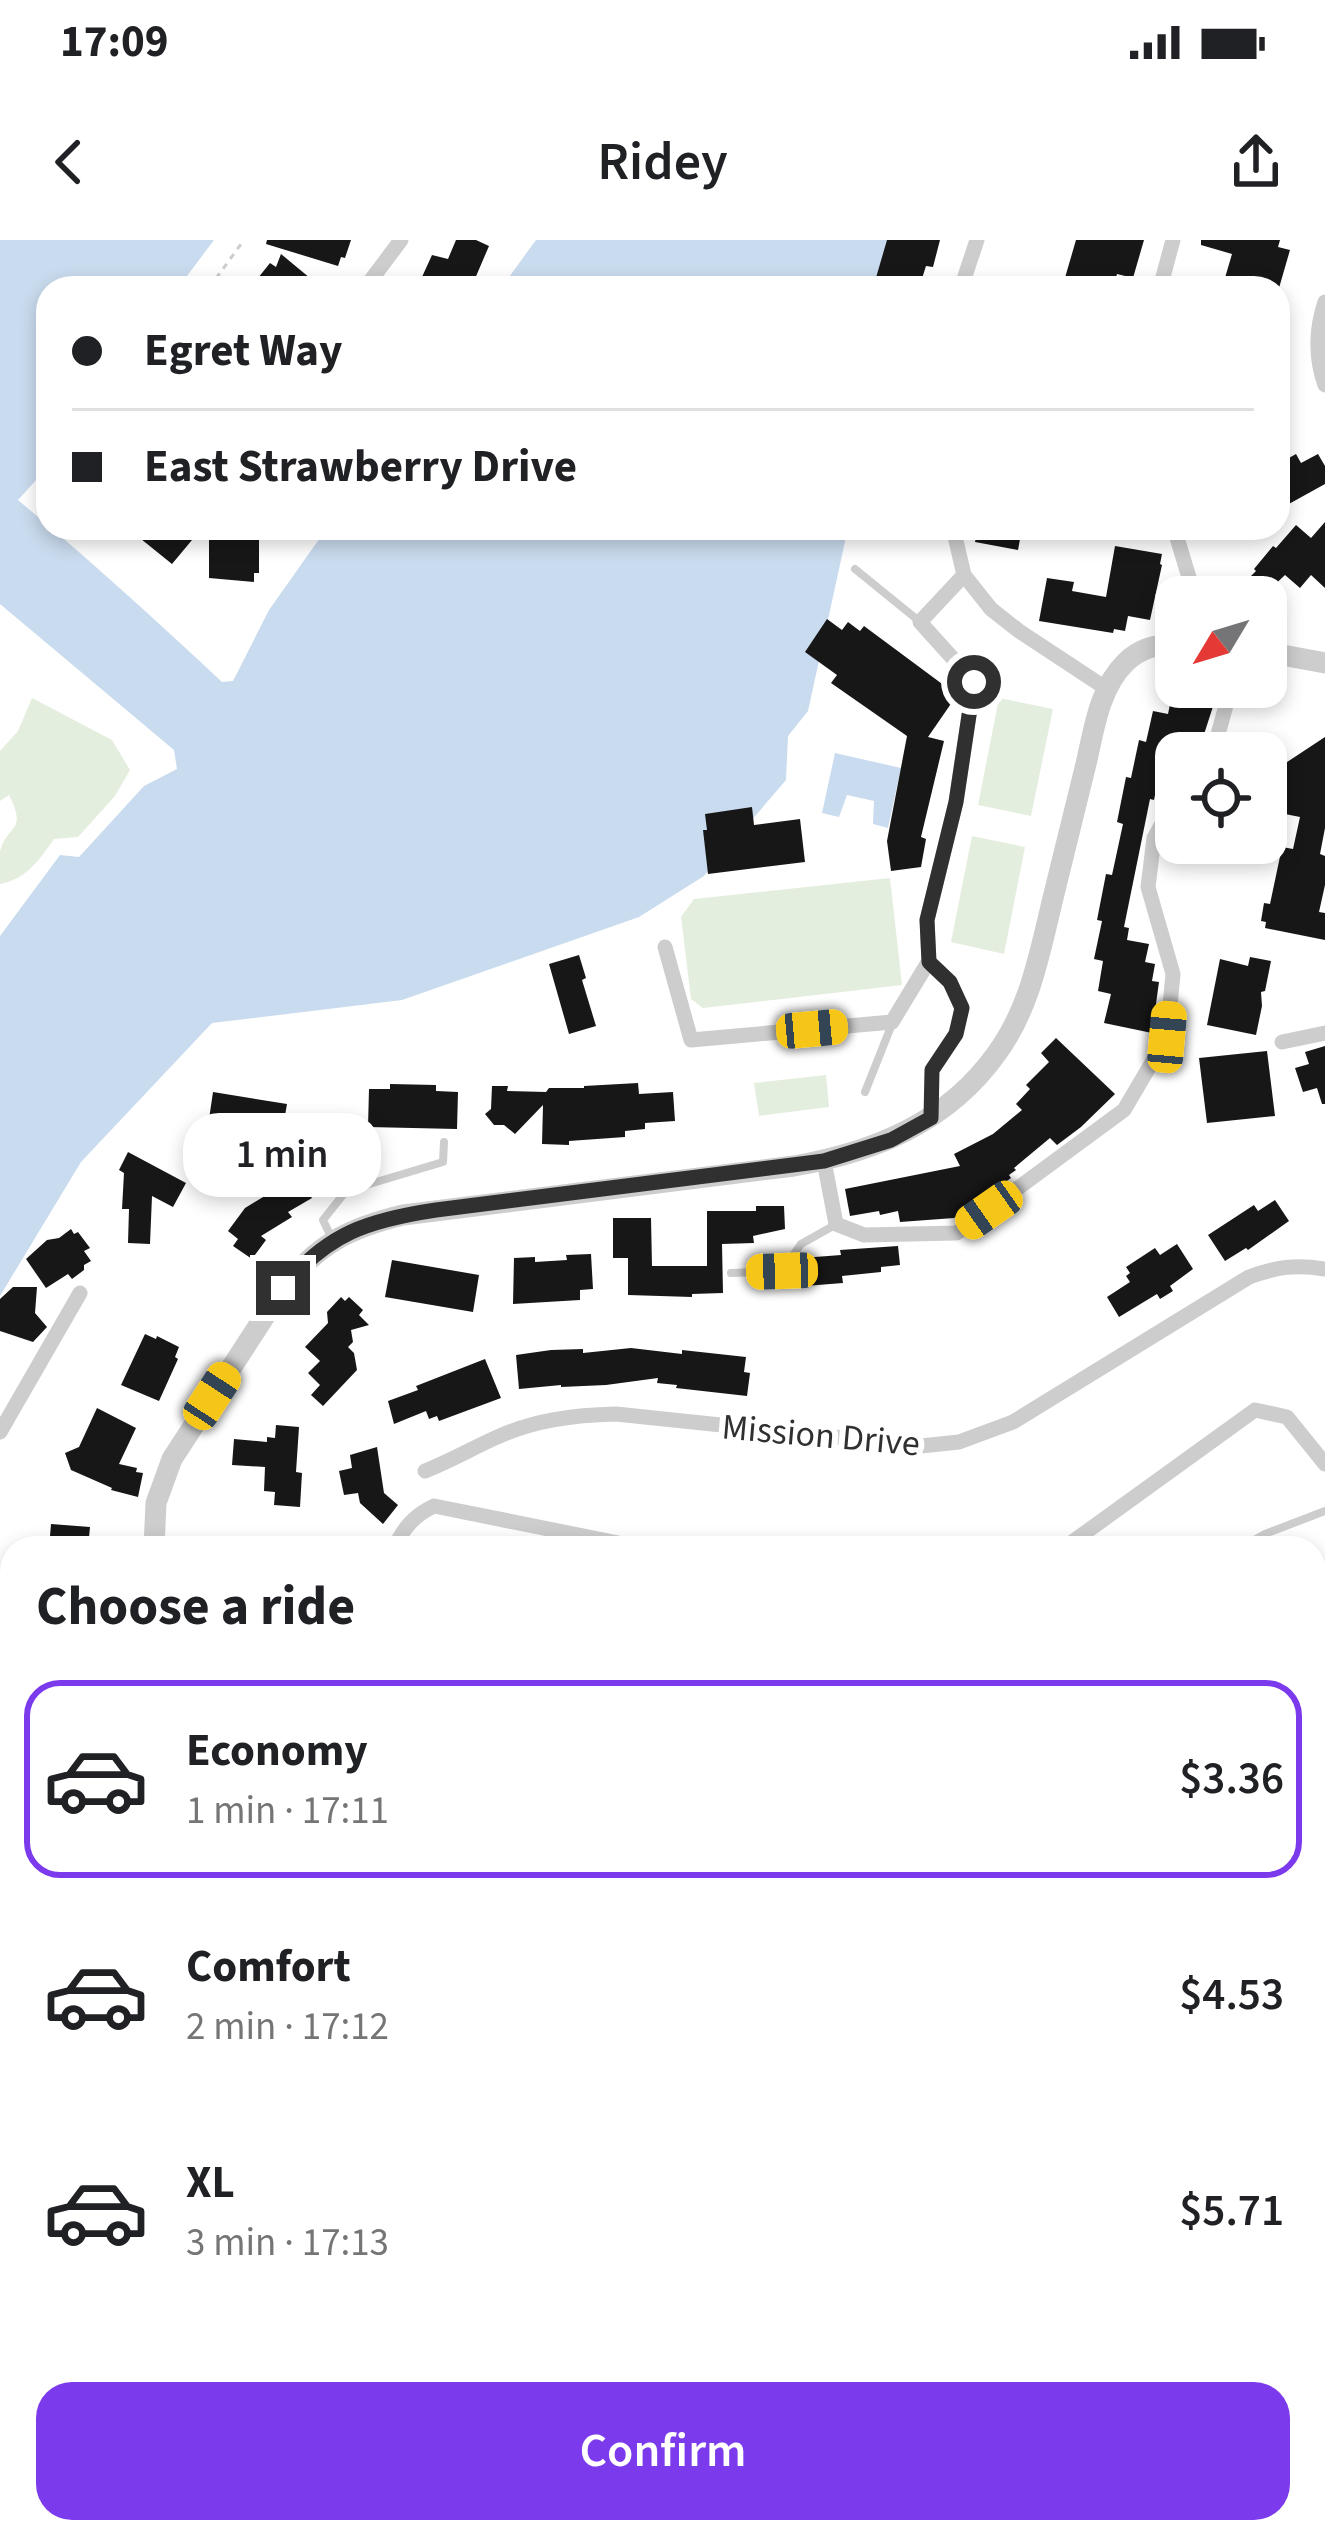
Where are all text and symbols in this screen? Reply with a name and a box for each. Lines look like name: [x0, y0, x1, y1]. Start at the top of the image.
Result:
text: 17:09: [60, 10, 169, 74]
text: Ridey: [597, 124, 728, 201]
icon: back: [36, 129, 102, 195]
icon: share: [1223, 129, 1289, 195]
text: Egret Way: [144, 319, 342, 383]
text: East Strawberry Drive: [144, 435, 577, 499]
north arrow: [1155, 576, 1287, 708]
map controls: [1155, 576, 1287, 864]
route start: [947, 655, 1001, 709]
button: locate: [1155, 732, 1287, 864]
car: [1146, 1000, 1188, 1074]
car: [775, 1008, 849, 1050]
callout: 1 min: [184, 1114, 382, 1198]
text: 1 min: [236, 1127, 328, 1183]
car: [949, 1175, 1029, 1245]
car: [745, 1252, 819, 1290]
route end: [256, 1261, 310, 1315]
car: [177, 1356, 247, 1436]
street label: Mission Drive: [720, 1401, 922, 1470]
text: Choose a ride: [36, 1569, 355, 1646]
text: Economy: [186, 1719, 368, 1783]
icon: car: [42, 1725, 150, 1833]
text: $3.36: [1179, 1747, 1284, 1811]
text: 1 min · 17:11: [186, 1783, 389, 1839]
text: Comfort: [186, 1935, 351, 1999]
icon: car: [42, 1941, 150, 2049]
text: $4.53: [1179, 1963, 1284, 2027]
text: 2 min · 17:12: [186, 1999, 389, 2055]
text: XL: [186, 2151, 235, 2215]
icon: car: [42, 2157, 150, 2265]
text: $5.71: [1179, 2179, 1284, 2243]
text: 3 min · 17:13: [186, 2215, 389, 2271]
button: Confirm: [36, 2382, 1290, 2520]

